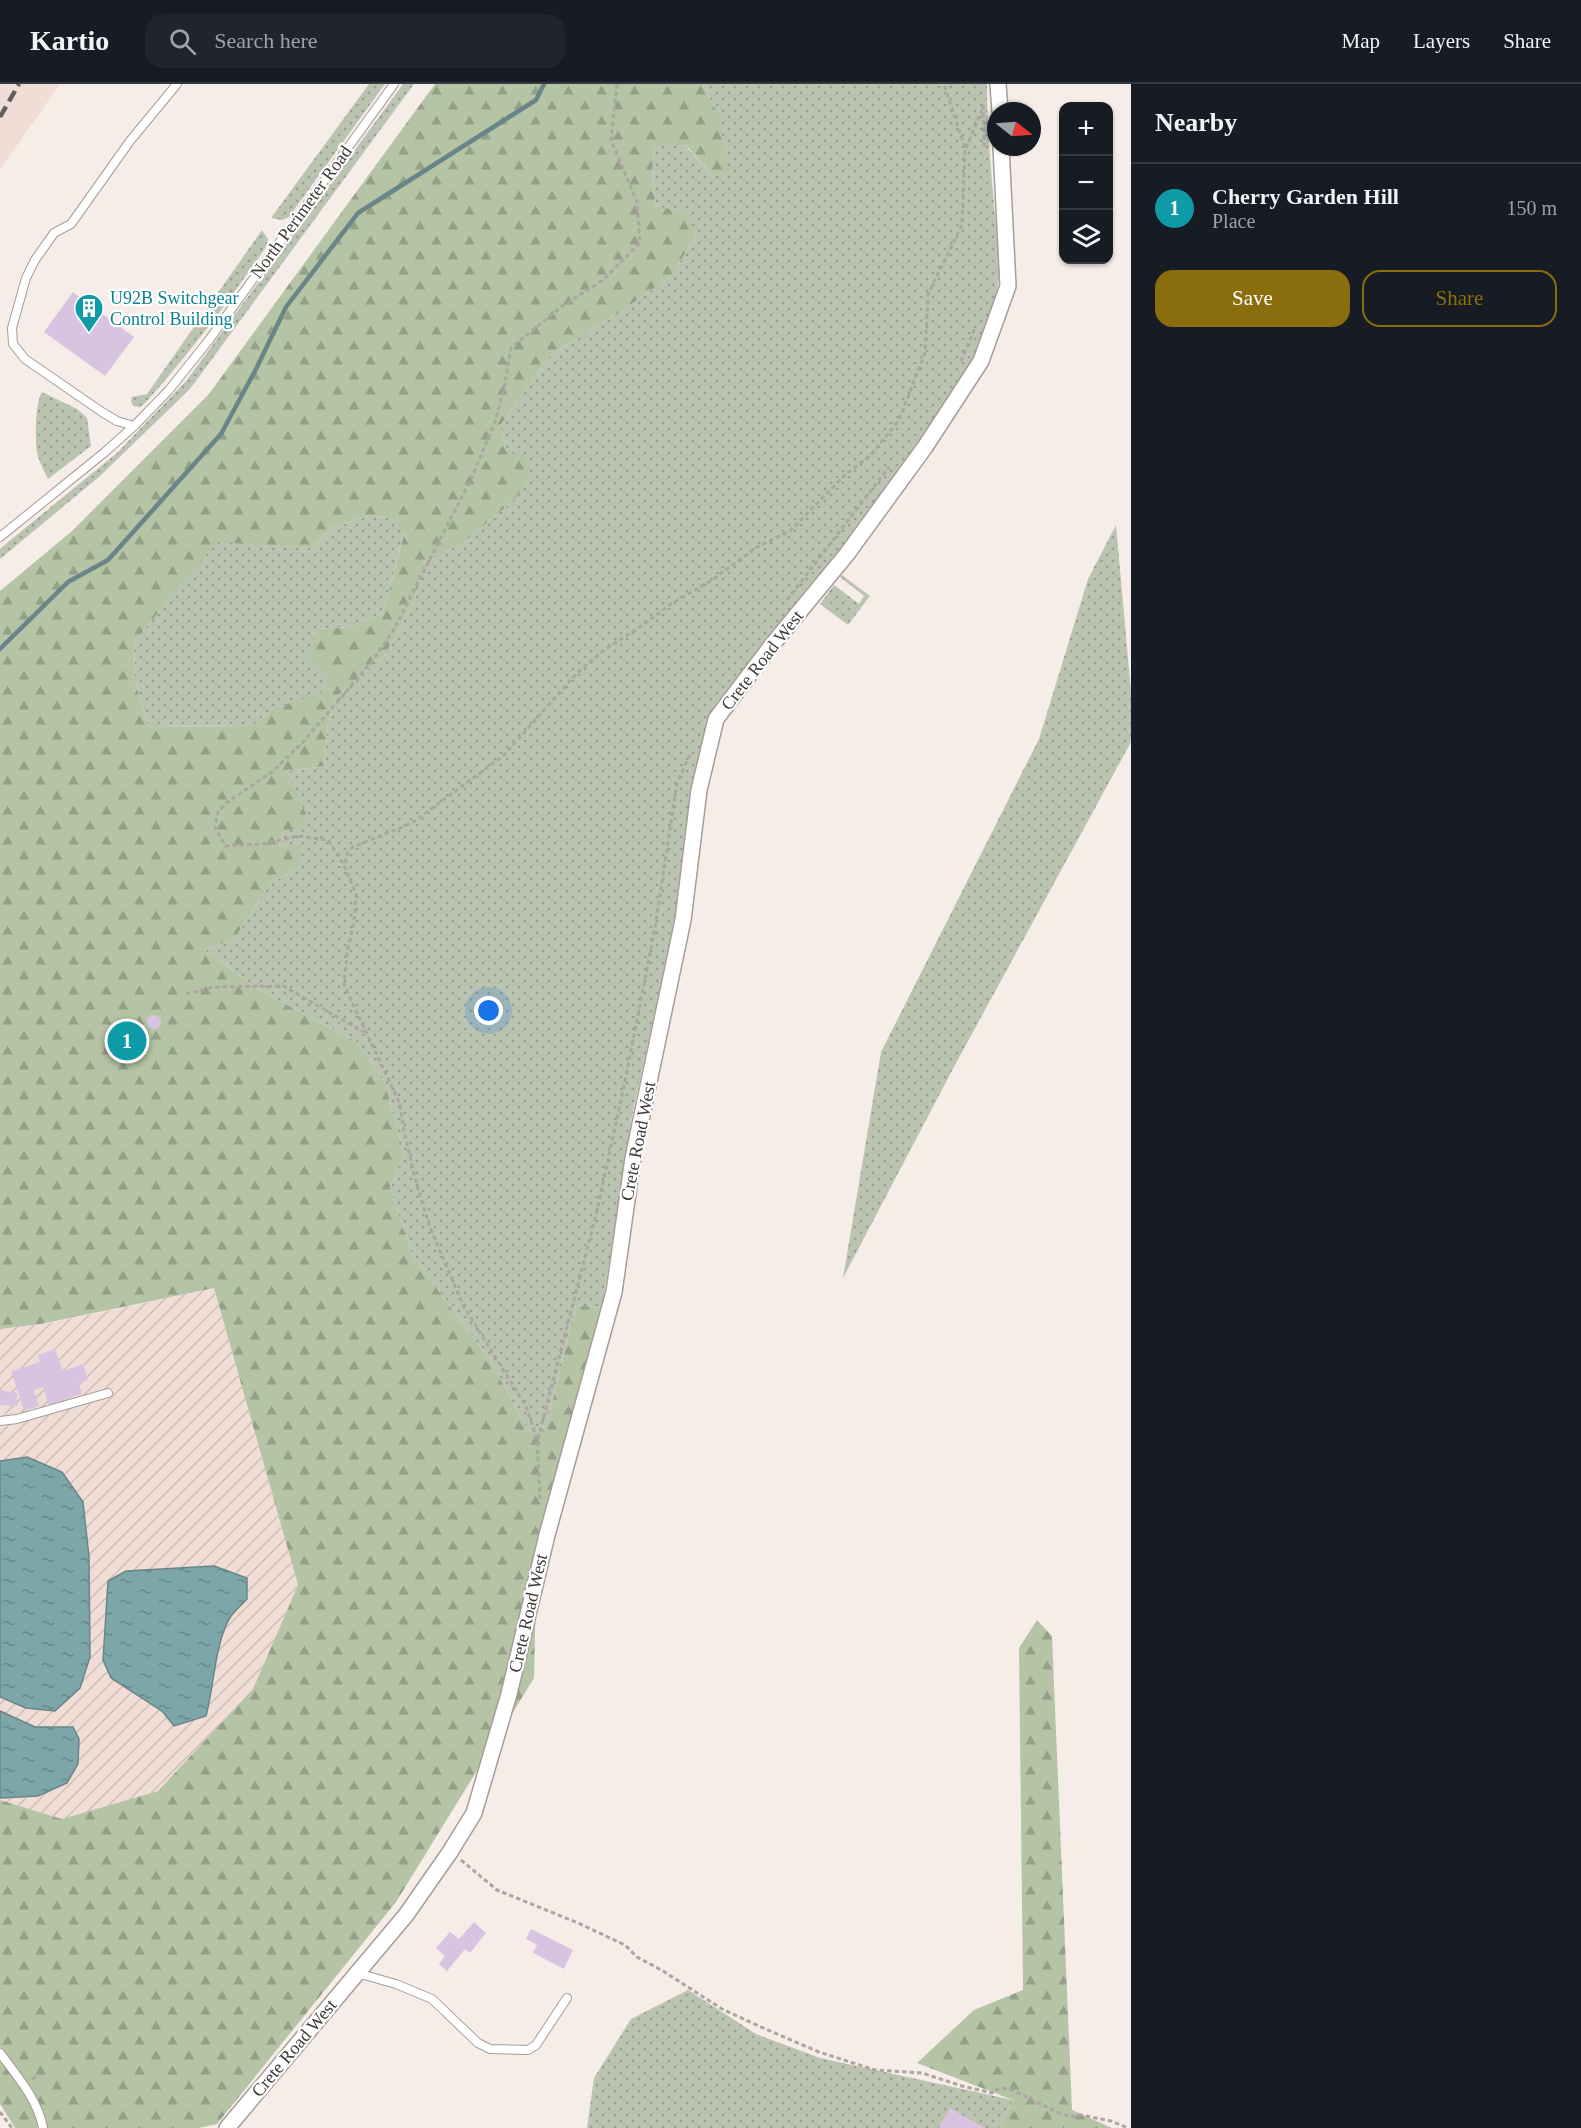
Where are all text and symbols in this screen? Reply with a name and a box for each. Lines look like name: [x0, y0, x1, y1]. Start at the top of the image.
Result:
search box: [145, 14, 565, 68]
text: Kartio: [30, 25, 109, 56]
icon: search: [166, 25, 199, 58]
text: Search here: [214, 28, 318, 53]
text: Map: [1342, 29, 1380, 53]
text: Layers: [1413, 29, 1470, 53]
text: Share: [1503, 29, 1551, 53]
north arrow: [987, 102, 1041, 156]
map controls: [1059, 102, 1113, 264]
button: +: [1059, 102, 1113, 156]
text: Nearby: [1155, 108, 1237, 137]
street label: North Perimeter Road: [246, 142, 356, 282]
button: −: [1059, 156, 1113, 210]
text: Cherry Garden Hill: [1212, 184, 1399, 209]
text: 1: [1170, 197, 1180, 219]
text: 150 m: [1506, 197, 1557, 219]
button: layers: [1059, 210, 1113, 264]
text: Place: [1212, 210, 1255, 232]
button: Save: [1155, 270, 1350, 327]
button: Share: [1362, 270, 1557, 327]
place label: U92B Switchgear Control Building: [110, 288, 238, 329]
building icon: U92B Switchgear Control Building: [73, 292, 105, 334]
street label: Crete Road West: [717, 606, 807, 714]
your location: [474, 996, 503, 1025]
pin: 1: [108, 1018, 146, 1064]
street label: Crete Road West: [617, 1080, 659, 1202]
street label: Crete Road West: [505, 1552, 551, 1674]
street label: Crete Road West: [247, 1995, 341, 2101]

